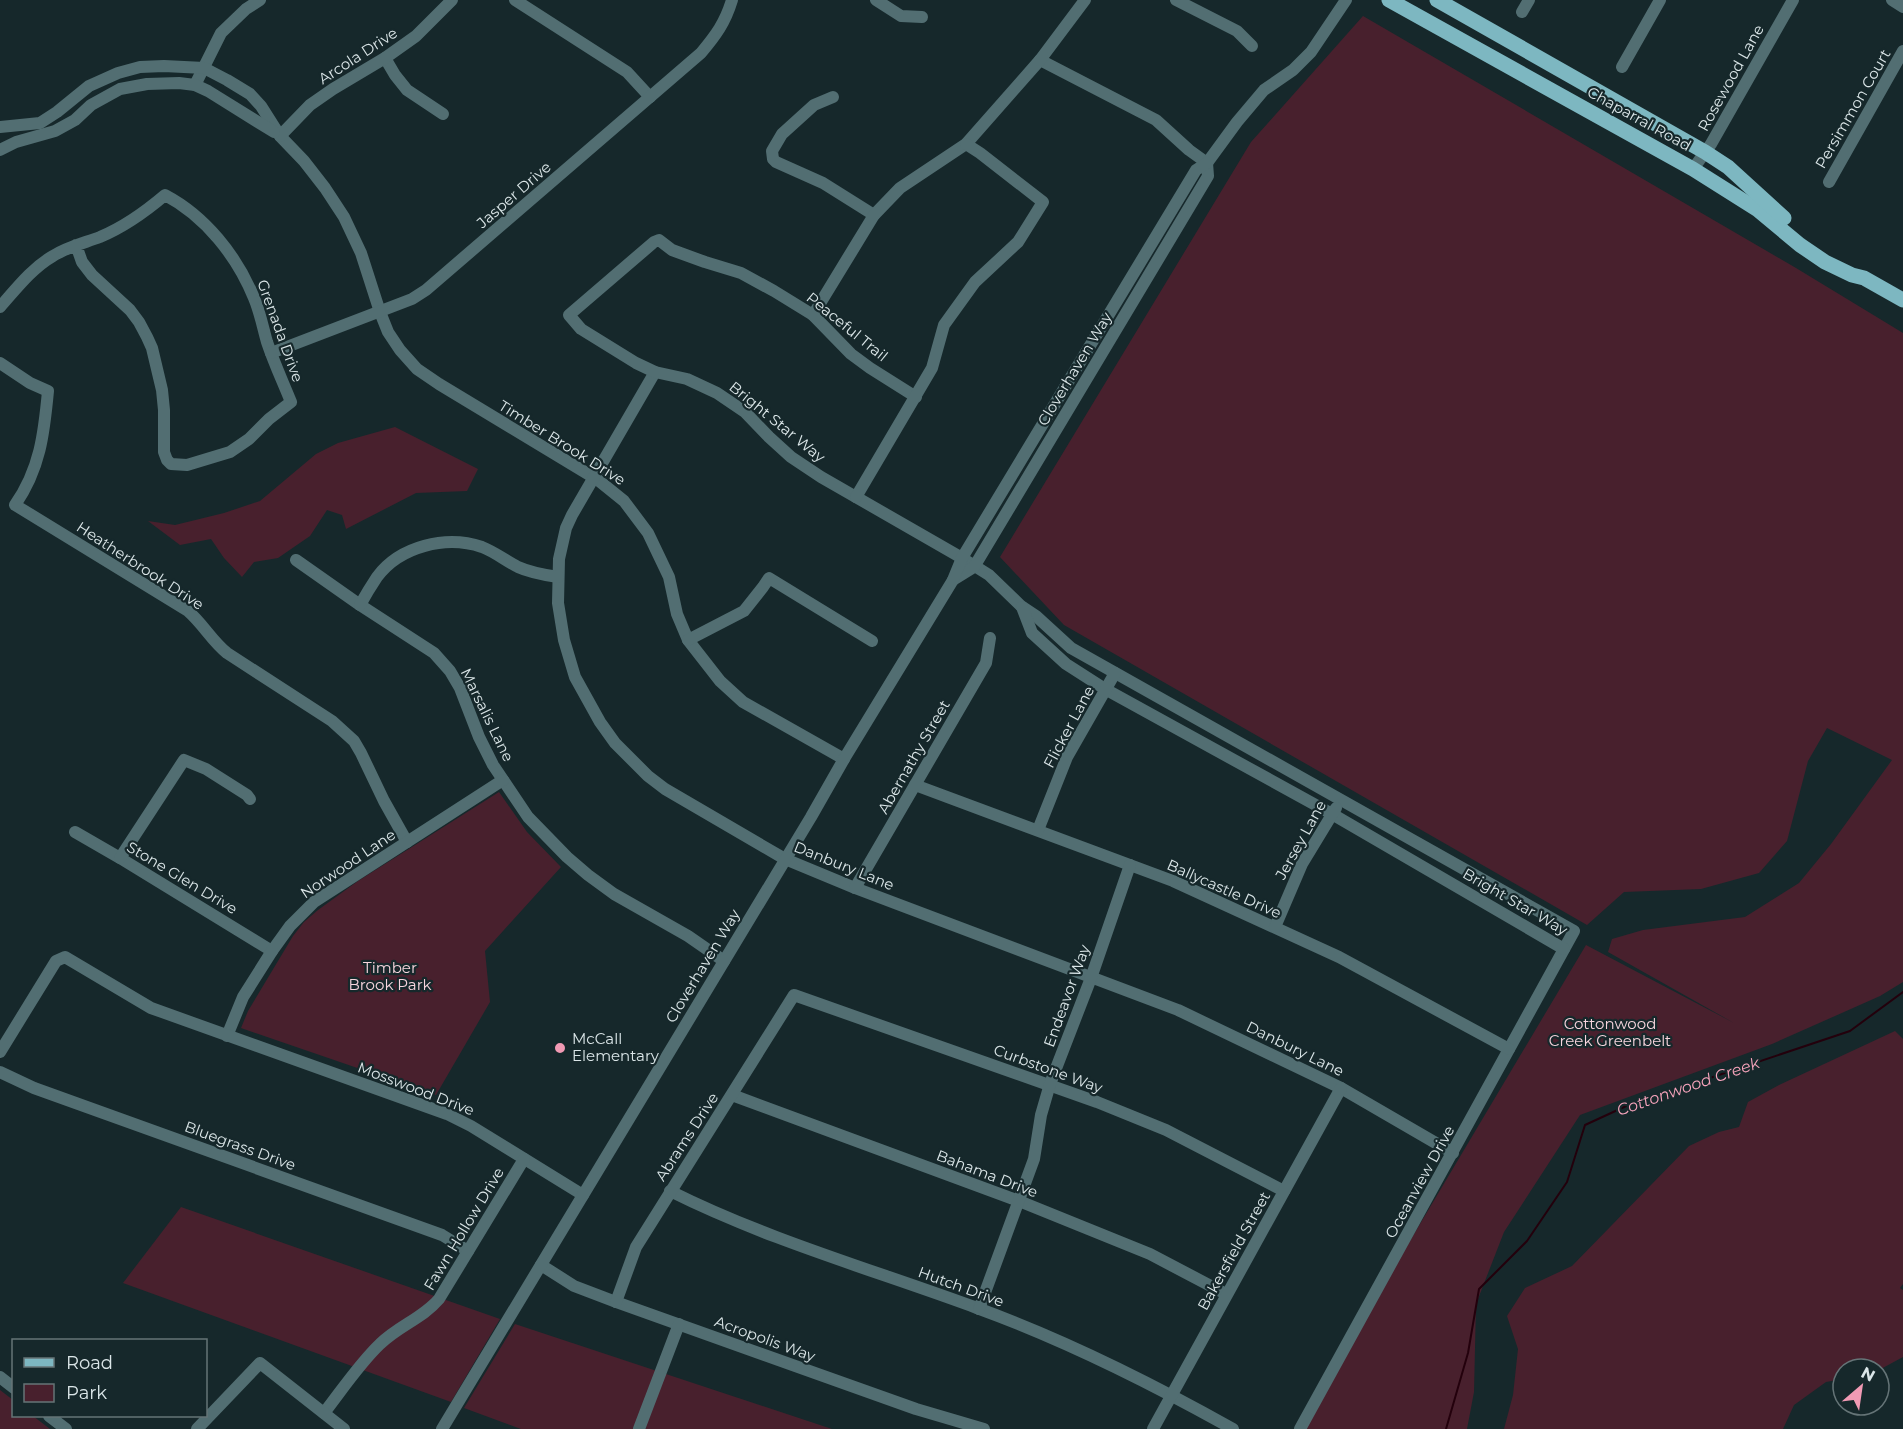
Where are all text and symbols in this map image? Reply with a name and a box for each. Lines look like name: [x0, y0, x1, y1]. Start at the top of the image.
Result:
street label: Rosewood Lane: [1693, 21, 1768, 135]
street label: Arcola Drive: [315, 23, 401, 88]
street label: Persimmon Court: [1811, 46, 1894, 172]
street label: Chaparral Road: [1584, 82, 1695, 155]
street label: Jasper Drive: [472, 157, 555, 233]
street label: Grenada Drive: [253, 277, 308, 385]
street label: Peaceful Trail: [803, 288, 892, 365]
street label: Cloverhaven Way: [1033, 308, 1116, 429]
street label: Bright Star Way: [725, 377, 830, 467]
street label: Timber Brook Drive: [495, 396, 629, 489]
street label: Heatherbrook Drive: [73, 517, 208, 614]
street label: Marsalis Lane: [457, 665, 518, 765]
street label: Flicker Lane: [1039, 682, 1098, 771]
street label: Abernathy Street: [873, 696, 954, 817]
street label: Jersey Lane: [1270, 797, 1330, 884]
street label: Norwood Lane: [297, 825, 399, 902]
street label: Stone Glen Drive: [124, 837, 241, 918]
street label: Danbury Lane: [791, 837, 897, 894]
street label: Ballycastle Drive: [1164, 855, 1284, 922]
street label: Bright Star Way: [1459, 864, 1572, 940]
street label: Cloverhaven Way: [661, 905, 744, 1026]
street label: Endeavor Way: [1039, 941, 1094, 1050]
park label: Timber Brook Park: [348, 958, 432, 994]
park label: Cottonwood Creek Greenbelt: [1549, 1014, 1671, 1050]
street label: Danbury Lane: [1243, 1017, 1347, 1080]
place label: McCall Elementary: [572, 1029, 660, 1065]
street label: Curbstone Way: [991, 1040, 1106, 1097]
marker: McCall Elementary: [553, 1041, 567, 1055]
water label: Cottonwood Creek: [1614, 1053, 1764, 1120]
street label: Mosswood Drive: [355, 1058, 477, 1120]
street label: Abrams Drive: [651, 1089, 722, 1185]
street label: Bluegrass Drive: [182, 1117, 298, 1174]
street label: Oceanview Drive: [1381, 1122, 1458, 1241]
street label: Bahama Drive: [934, 1145, 1041, 1202]
street label: Fawn Hollow Drive: [419, 1164, 508, 1294]
street label: Bakersfield Street: [1193, 1188, 1274, 1313]
street label: Hutch Drive: [916, 1262, 1007, 1311]
street label: Acropolis Way: [712, 1312, 819, 1366]
legend: [12, 1339, 207, 1417]
text: Road: [66, 1352, 113, 1374]
north arrow: [1831, 1357, 1891, 1417]
text: N: [1858, 1363, 1878, 1386]
text: Park: [66, 1382, 107, 1404]

